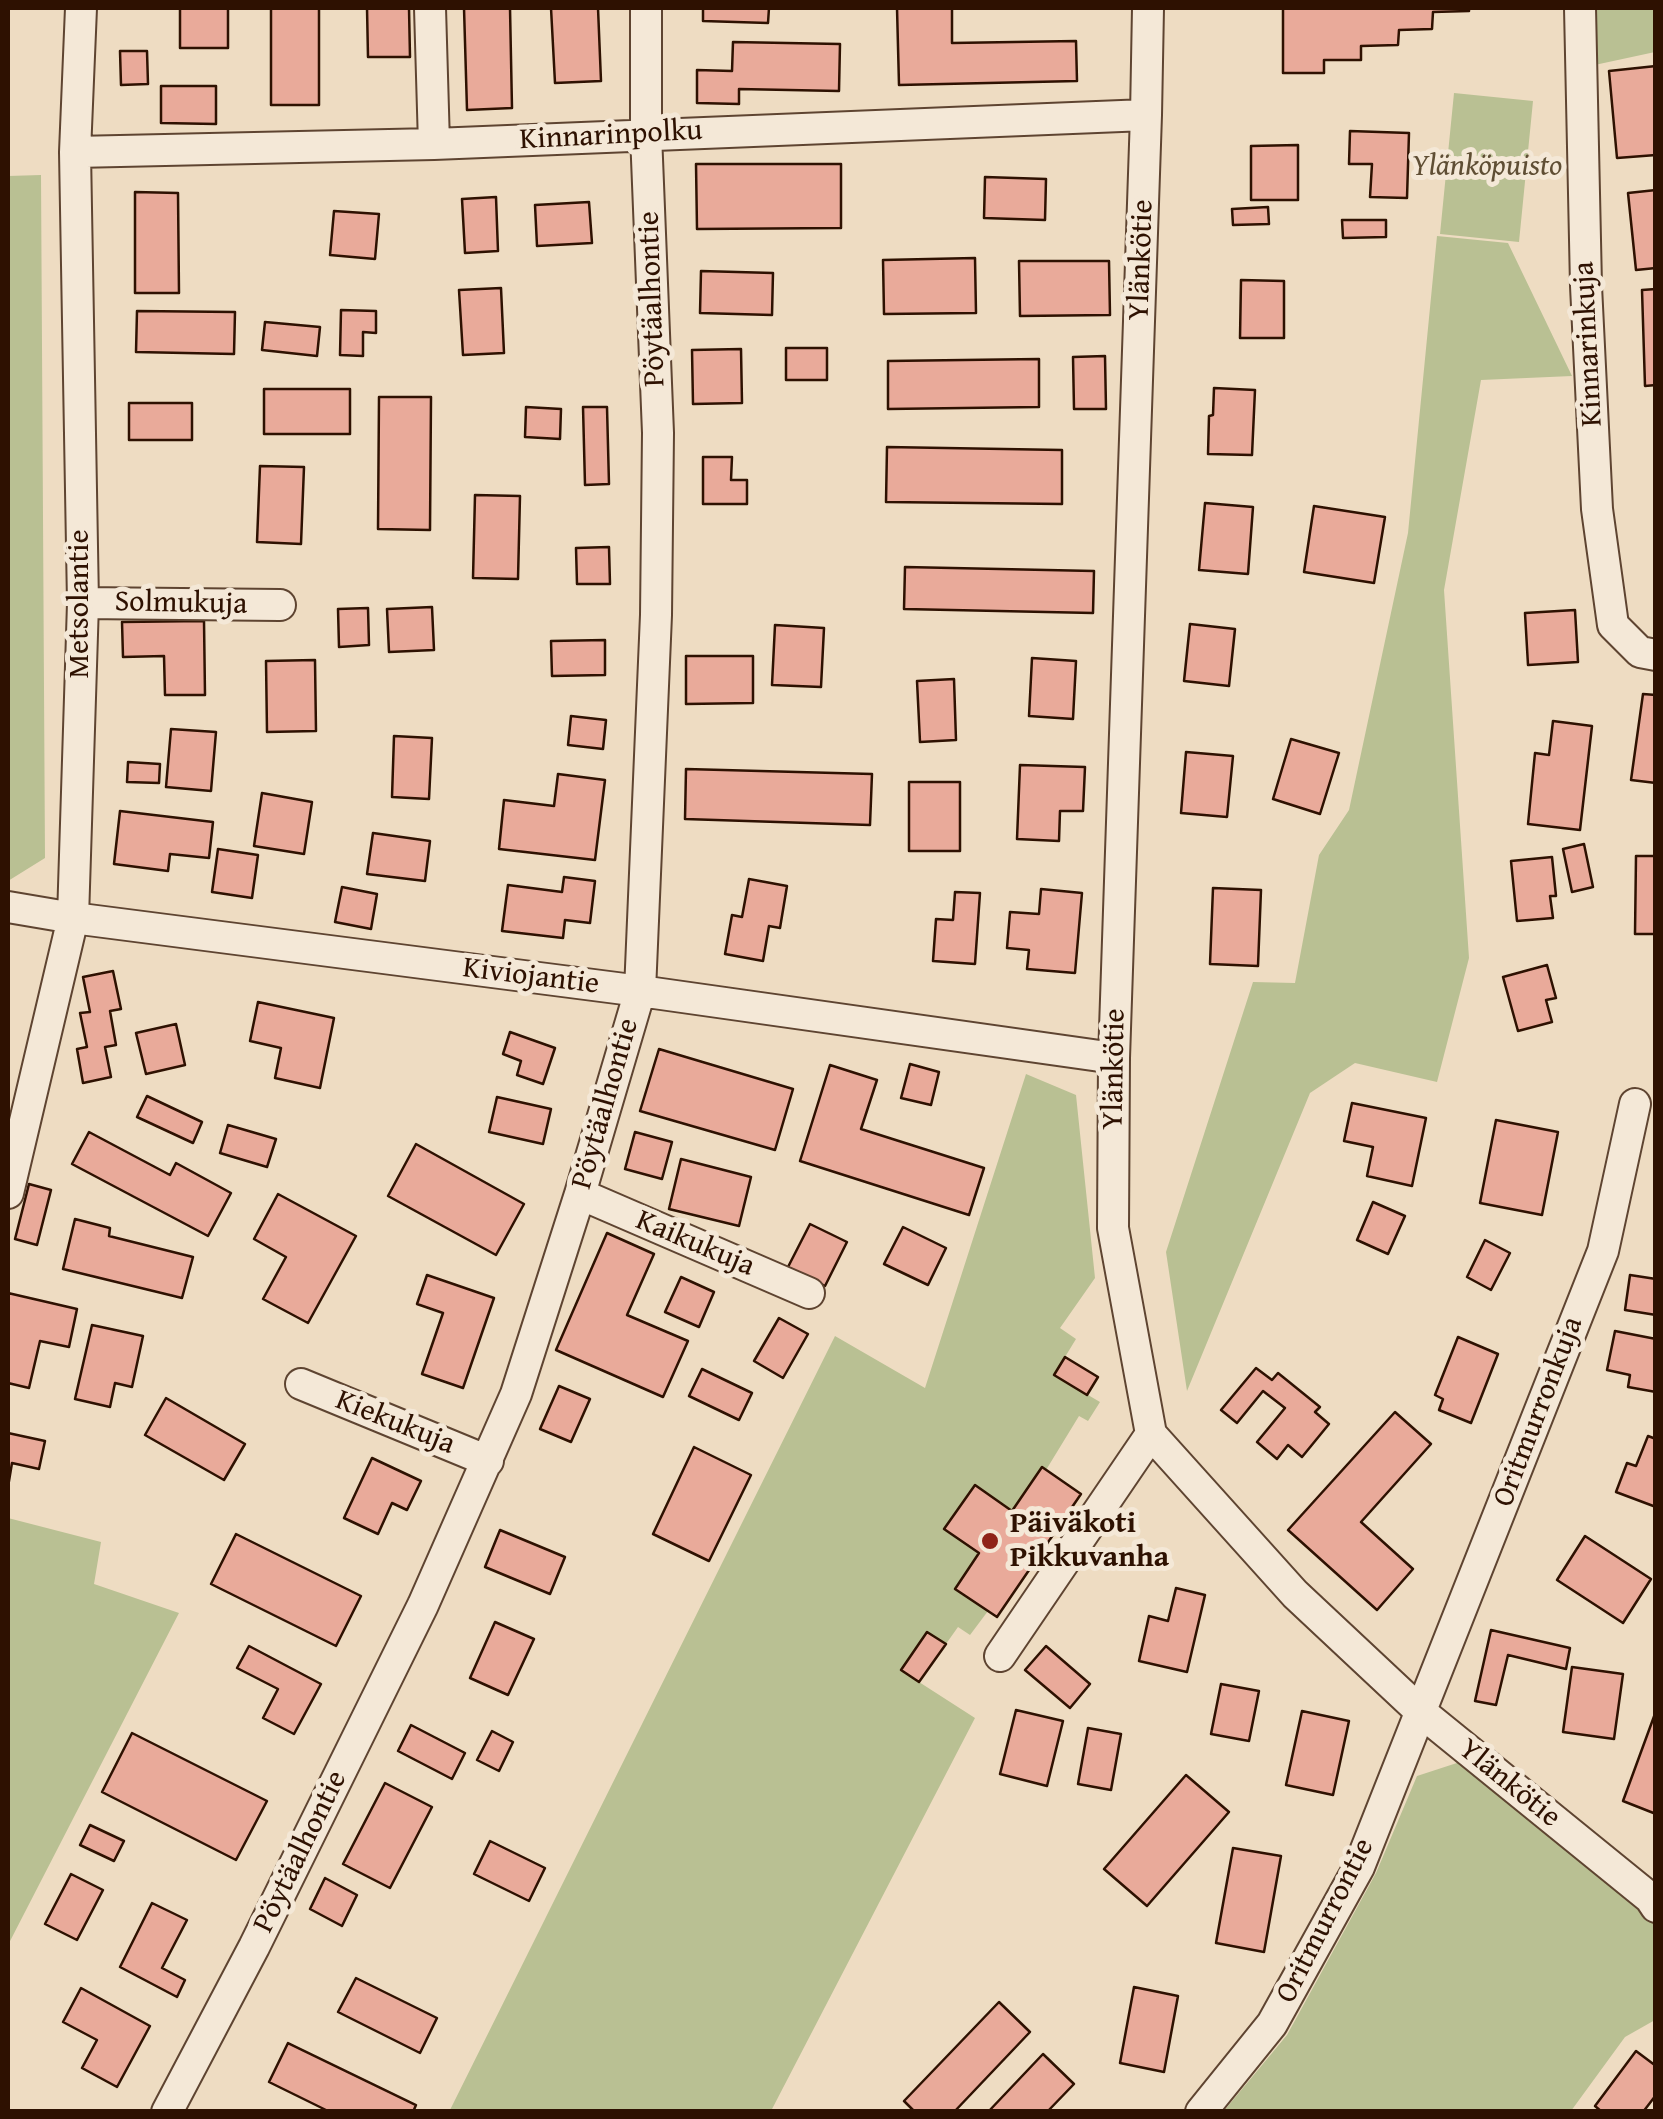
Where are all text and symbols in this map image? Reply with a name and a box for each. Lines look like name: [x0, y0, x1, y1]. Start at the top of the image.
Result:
street label: Kinnarinpolku: [519, 113, 703, 159]
park label: Ylänköpuisto: [1412, 149, 1562, 185]
street label: Ylänkötie: [1122, 199, 1162, 321]
street label: Pöytäalhontie: [632, 211, 674, 387]
street label: Kinnarinkuja: [1567, 260, 1611, 428]
street label: Metsolantie: [62, 529, 98, 679]
street label: Solmukuja: [114, 585, 248, 623]
street label: Kiviojantie: [461, 951, 601, 1003]
street label: Ylänkötie: [1096, 1008, 1134, 1130]
street label: Pöytäalhontie: [564, 1015, 648, 1193]
street label: Kaikukuja: [630, 1203, 760, 1285]
street label: Oritmurronkuja: [1486, 1312, 1592, 1512]
street label: Kiekukuja: [330, 1383, 460, 1463]
place label: Päiväkoti Pikkuvanha: [1010, 1506, 1169, 1576]
marker: Päiväkoti Pikkuvanha: [979, 1530, 1001, 1552]
street label: Ylänkötie: [1451, 1732, 1567, 1836]
street label: Pöytäalhontie: [246, 1765, 356, 1939]
street label: Oritmurrontie: [1269, 1833, 1383, 2009]

